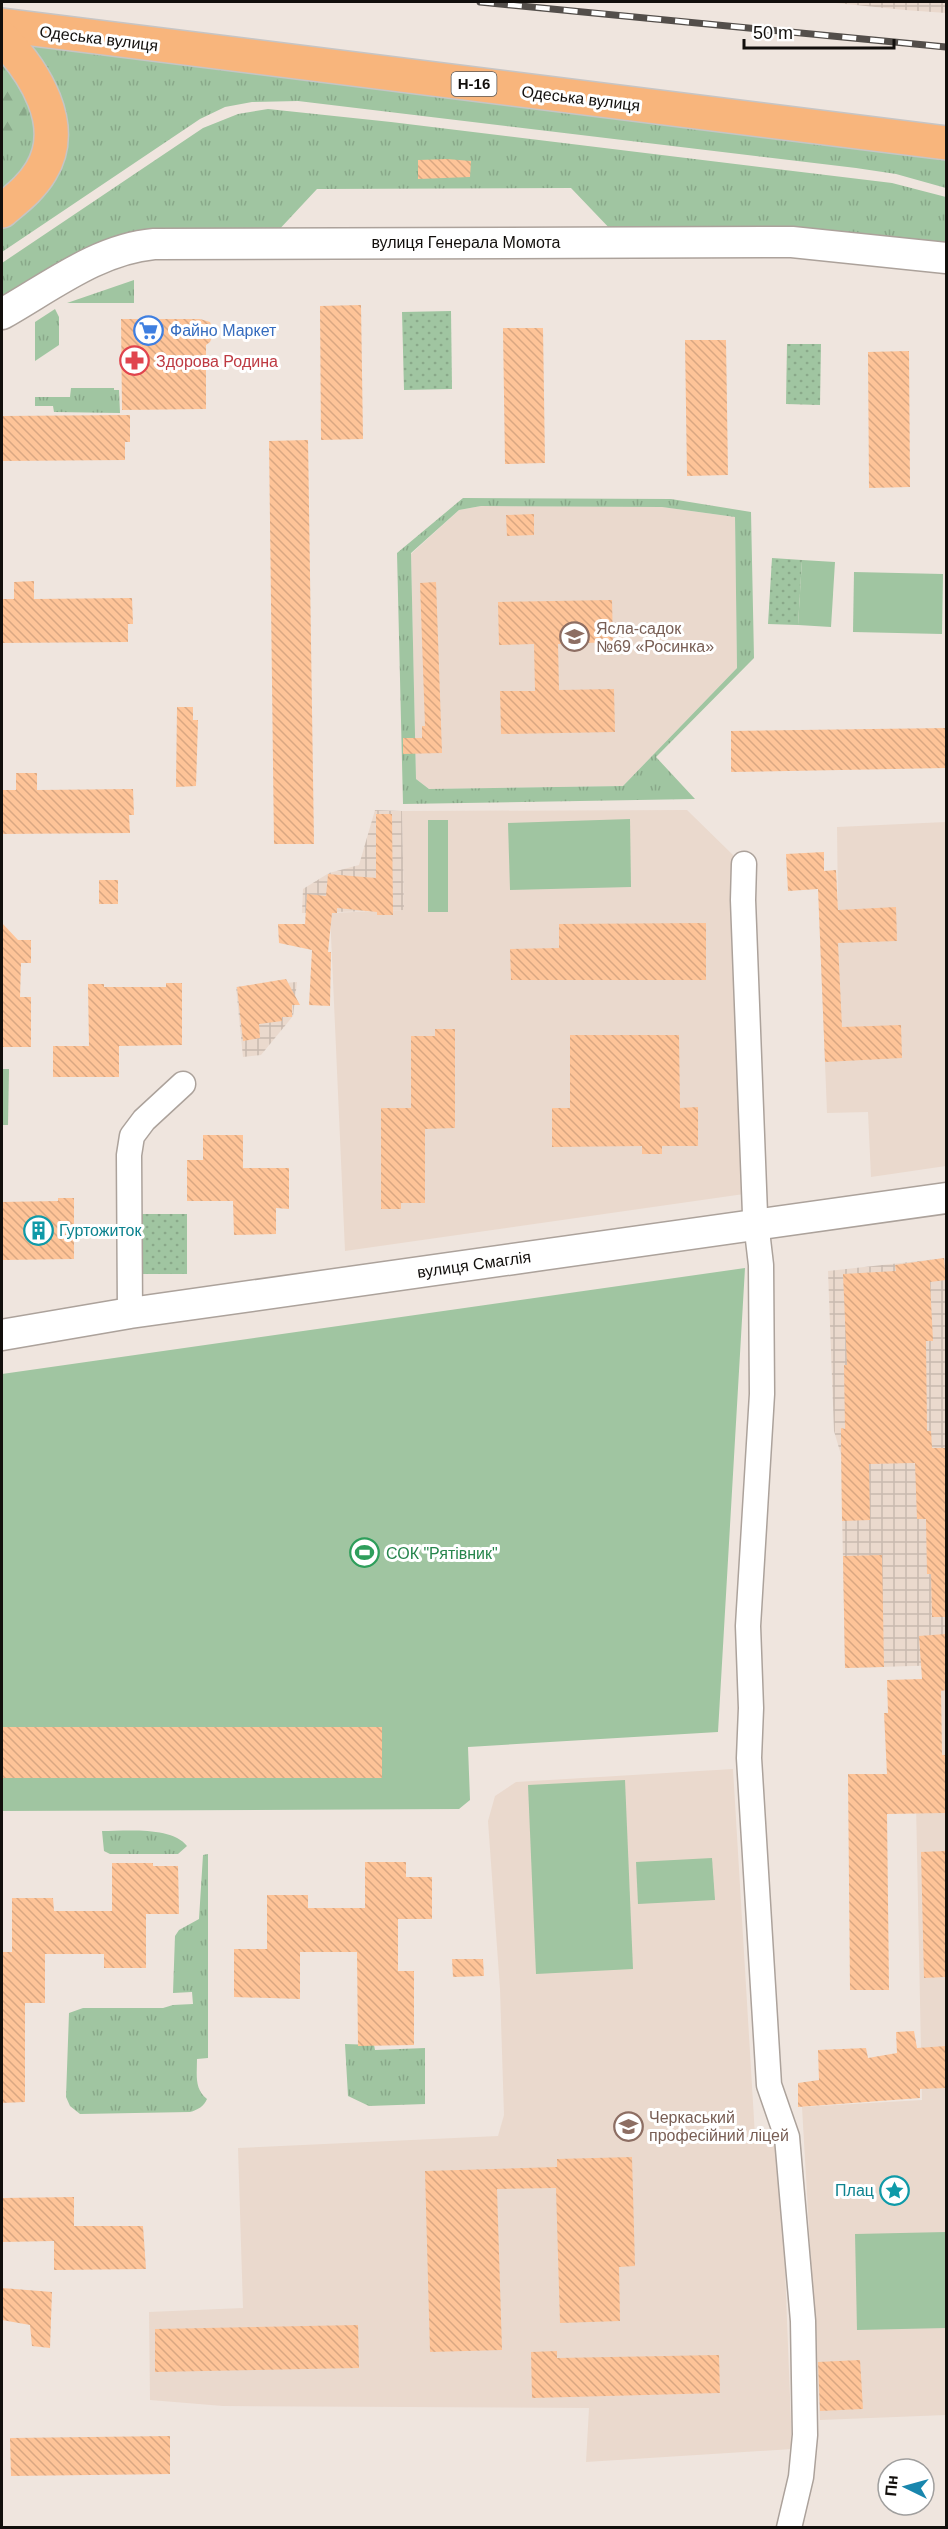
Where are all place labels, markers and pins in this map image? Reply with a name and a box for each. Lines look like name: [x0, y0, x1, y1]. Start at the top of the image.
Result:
supermarket icon: Файно Маркет: [133, 314, 165, 346]
place label: Файно Маркет: [170, 322, 277, 339]
pharmacy icon: Здорова Родина: [119, 345, 151, 377]
place label: Здорова Родина: [156, 353, 278, 370]
place label: Ясла-садок №69 «Росинка»: [596, 620, 714, 655]
school or university icon: Ясла-садок №69 «Росинка»: [559, 621, 591, 653]
building icon: Гуртожиток: [22, 1214, 54, 1246]
place label: Гуртожиток: [59, 1222, 143, 1239]
sports icon: СОК "Рятівник": [349, 1537, 381, 1569]
place label: СОК "Рятівник": [386, 1545, 498, 1562]
place label: Черкаський професійний ліцей: [649, 2109, 789, 2144]
school or university icon: Черкаський професійний ліцей: [612, 2110, 644, 2142]
place icon: Плац: [879, 2174, 911, 2206]
place label: Плац: [835, 2182, 874, 2199]

